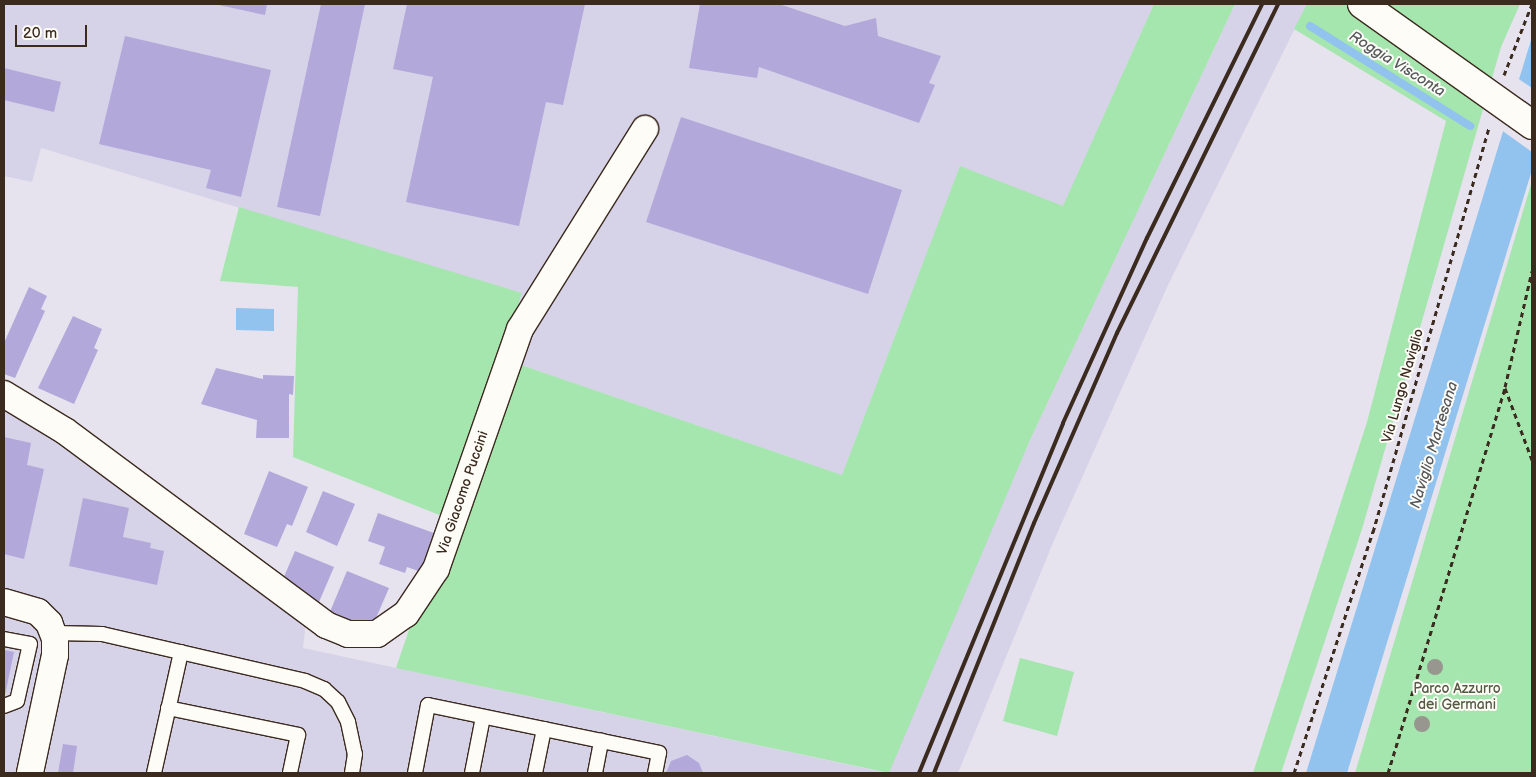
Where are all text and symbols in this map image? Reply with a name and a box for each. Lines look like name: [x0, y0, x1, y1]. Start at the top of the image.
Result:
scale bar: [18, 15, 90, 47]
text: 20 m: [23, 24, 57, 43]
water label: Roggia Visconta: [1346, 27, 1448, 101]
street label: Via Lungo Naviglio: [1379, 327, 1427, 445]
water label: Naviglio Martesana: [1406, 379, 1462, 511]
street label: Via Giacomo Puccini: [434, 429, 492, 557]
park label: Parco Azzurro dei Germani: [1413, 681, 1501, 714]

